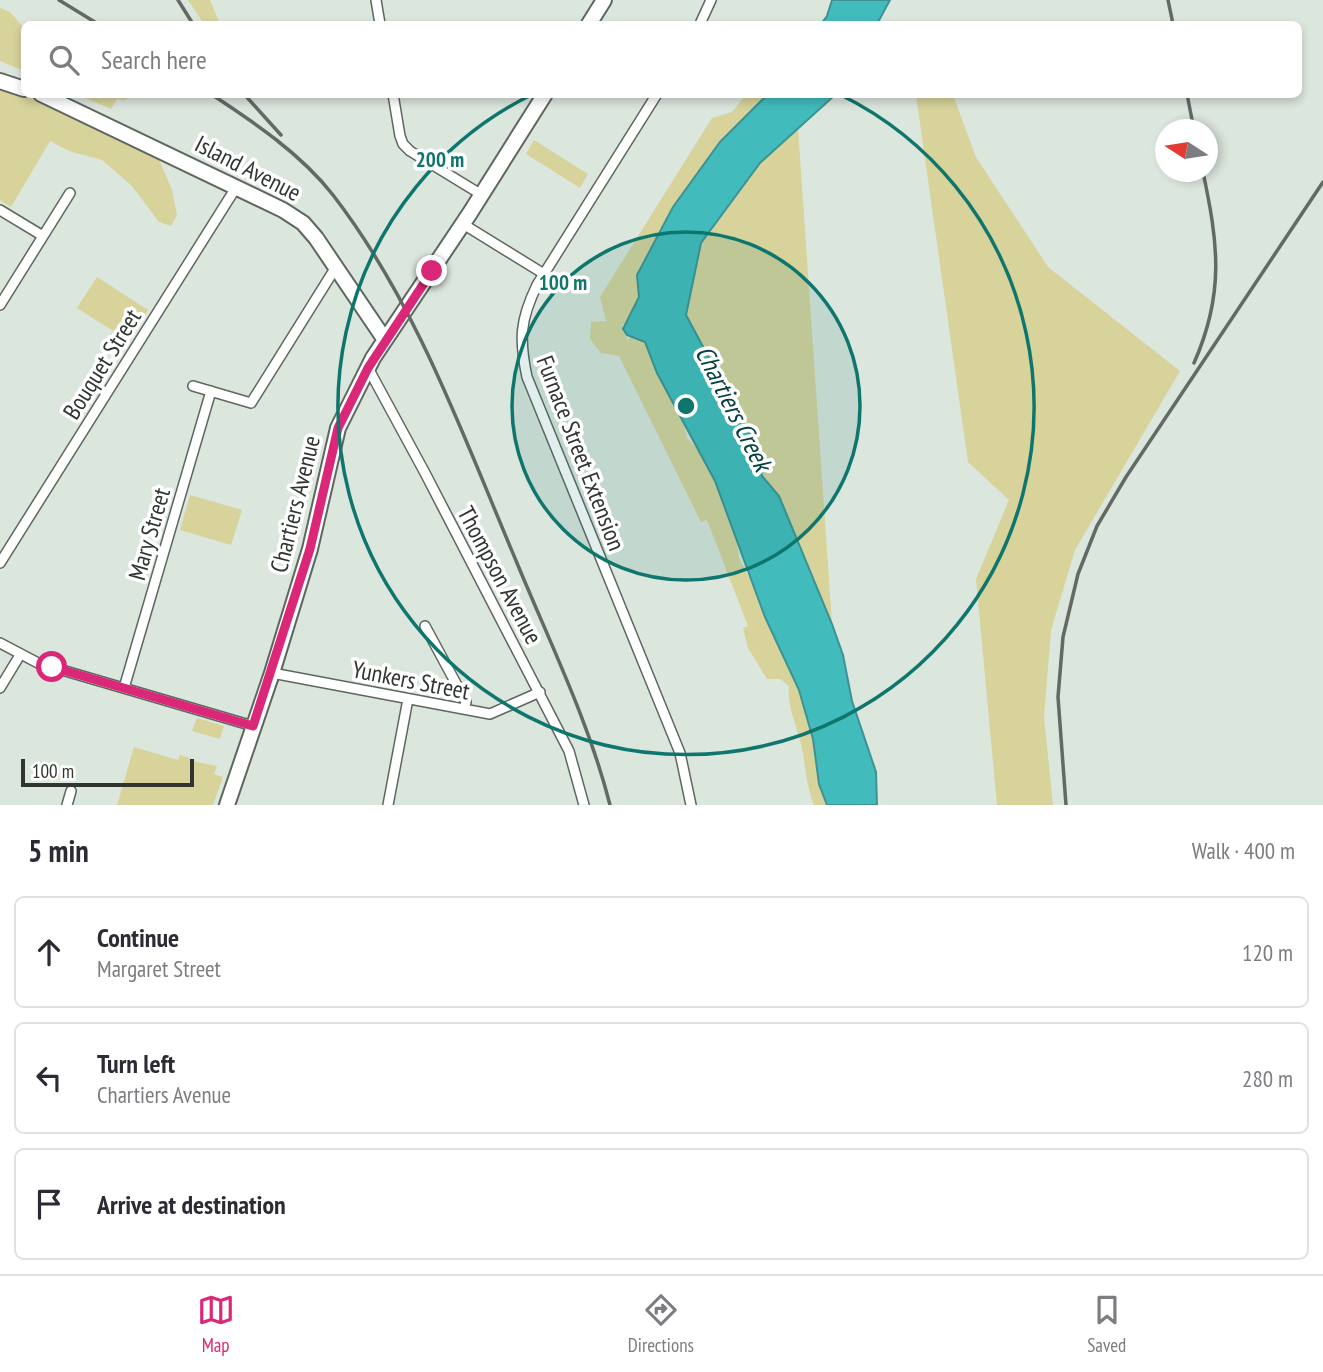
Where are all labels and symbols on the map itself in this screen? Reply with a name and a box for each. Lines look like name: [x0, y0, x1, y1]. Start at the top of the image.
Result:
north arrow: [1155, 119, 1218, 182]
street label: Island Avenue: [190, 128, 306, 208]
text: 200 m: [416, 146, 464, 173]
route end: [416, 255, 447, 286]
text: 100 m: [539, 269, 587, 296]
street label: Bouquet Street: [56, 303, 148, 425]
water label: Chartiers Creek: [688, 340, 781, 479]
street label: Furnace Street Extension: [530, 351, 632, 555]
centre of rings: [674, 394, 698, 418]
street label: Chartiers Avenue: [263, 432, 327, 576]
street label: Mary Street: [121, 484, 177, 584]
street label: Thompson Avenue: [451, 501, 549, 649]
route start: [36, 651, 67, 682]
street label: Yunkers Street: [350, 653, 473, 707]
scale bar: [21, 756, 194, 788]

